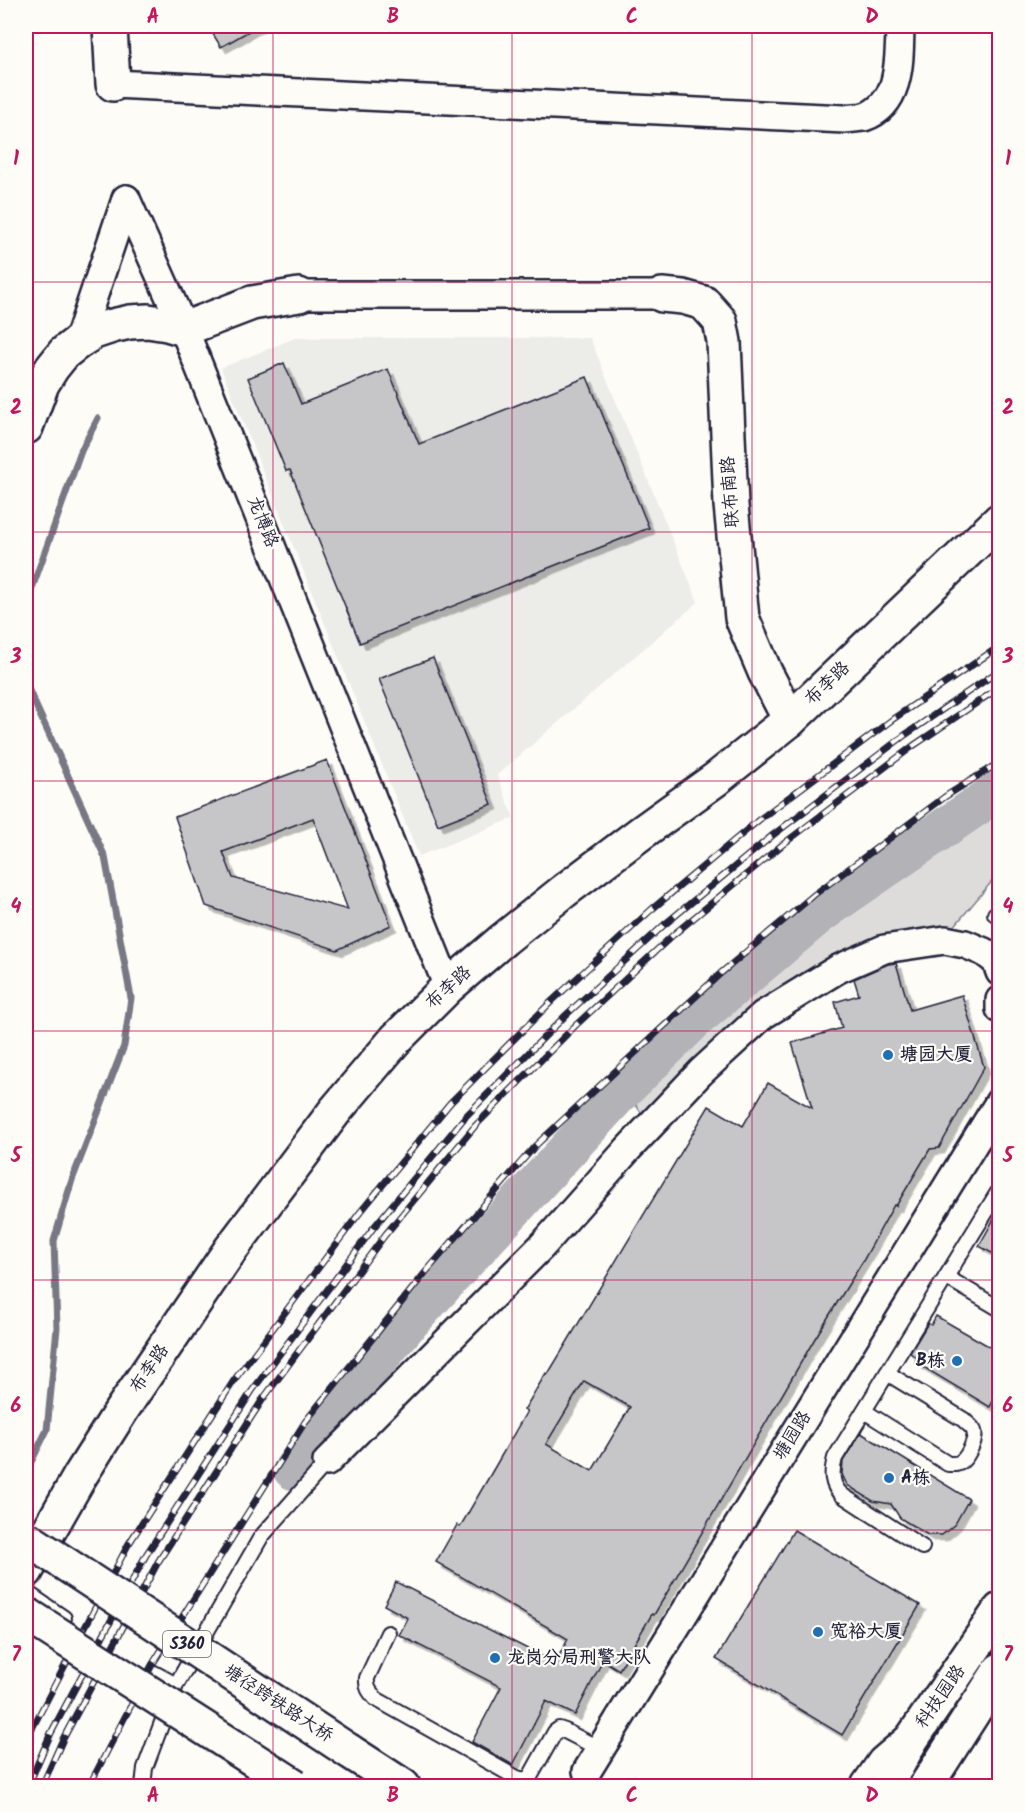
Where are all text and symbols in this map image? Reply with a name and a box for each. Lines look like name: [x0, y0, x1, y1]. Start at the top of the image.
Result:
text: A: [147, 2, 159, 34]
text: B: [387, 2, 399, 34]
text: C: [626, 2, 638, 34]
text: D: [865, 2, 879, 34]
text: 1: [13, 144, 19, 176]
text: 1: [1005, 144, 1011, 176]
text: 2: [10, 393, 22, 425]
text: 2: [1002, 393, 1014, 425]
street label: 联布南路: [714, 455, 748, 529]
street label: 龙博路: [238, 492, 286, 552]
text: 3: [10, 642, 22, 674]
text: 3: [1002, 642, 1014, 674]
street label: 布李路: [799, 655, 857, 713]
text: 4: [11, 892, 22, 924]
text: 4: [1003, 892, 1014, 924]
street label: 布李路: [419, 959, 479, 1017]
place label: 塘园大厦: [900, 1041, 972, 1070]
marker: 塘园大厦: [881, 1048, 895, 1062]
text: 5: [10, 1141, 23, 1173]
text: 5: [1002, 1141, 1015, 1173]
street label: 布李路: [123, 1339, 177, 1399]
place label: B栋: [916, 1347, 945, 1376]
marker: B栋: [950, 1354, 964, 1368]
text: 6: [11, 1391, 22, 1423]
text: 6: [1003, 1391, 1014, 1423]
street label: 塘园路: [766, 1405, 820, 1467]
place label: A栋: [901, 1464, 930, 1493]
marker: A栋: [882, 1471, 896, 1485]
place label: 宽裕大厦: [830, 1618, 902, 1647]
marker: 宽裕大厦: [811, 1625, 825, 1639]
road number: S360: [163, 1631, 211, 1657]
text: 7: [11, 1640, 21, 1672]
text: 7: [1003, 1640, 1013, 1672]
place label: 龙岗分局刑警大队: [507, 1644, 651, 1673]
marker: 龙岗分局刑警大队: [488, 1651, 502, 1665]
street label: 塘径跨铁路大桥: [217, 1658, 339, 1750]
street label: 科技园路: [908, 1659, 974, 1735]
text: A: [147, 1781, 159, 1812]
text: B: [387, 1781, 399, 1812]
text: C: [626, 1781, 638, 1812]
text: D: [865, 1781, 879, 1812]

